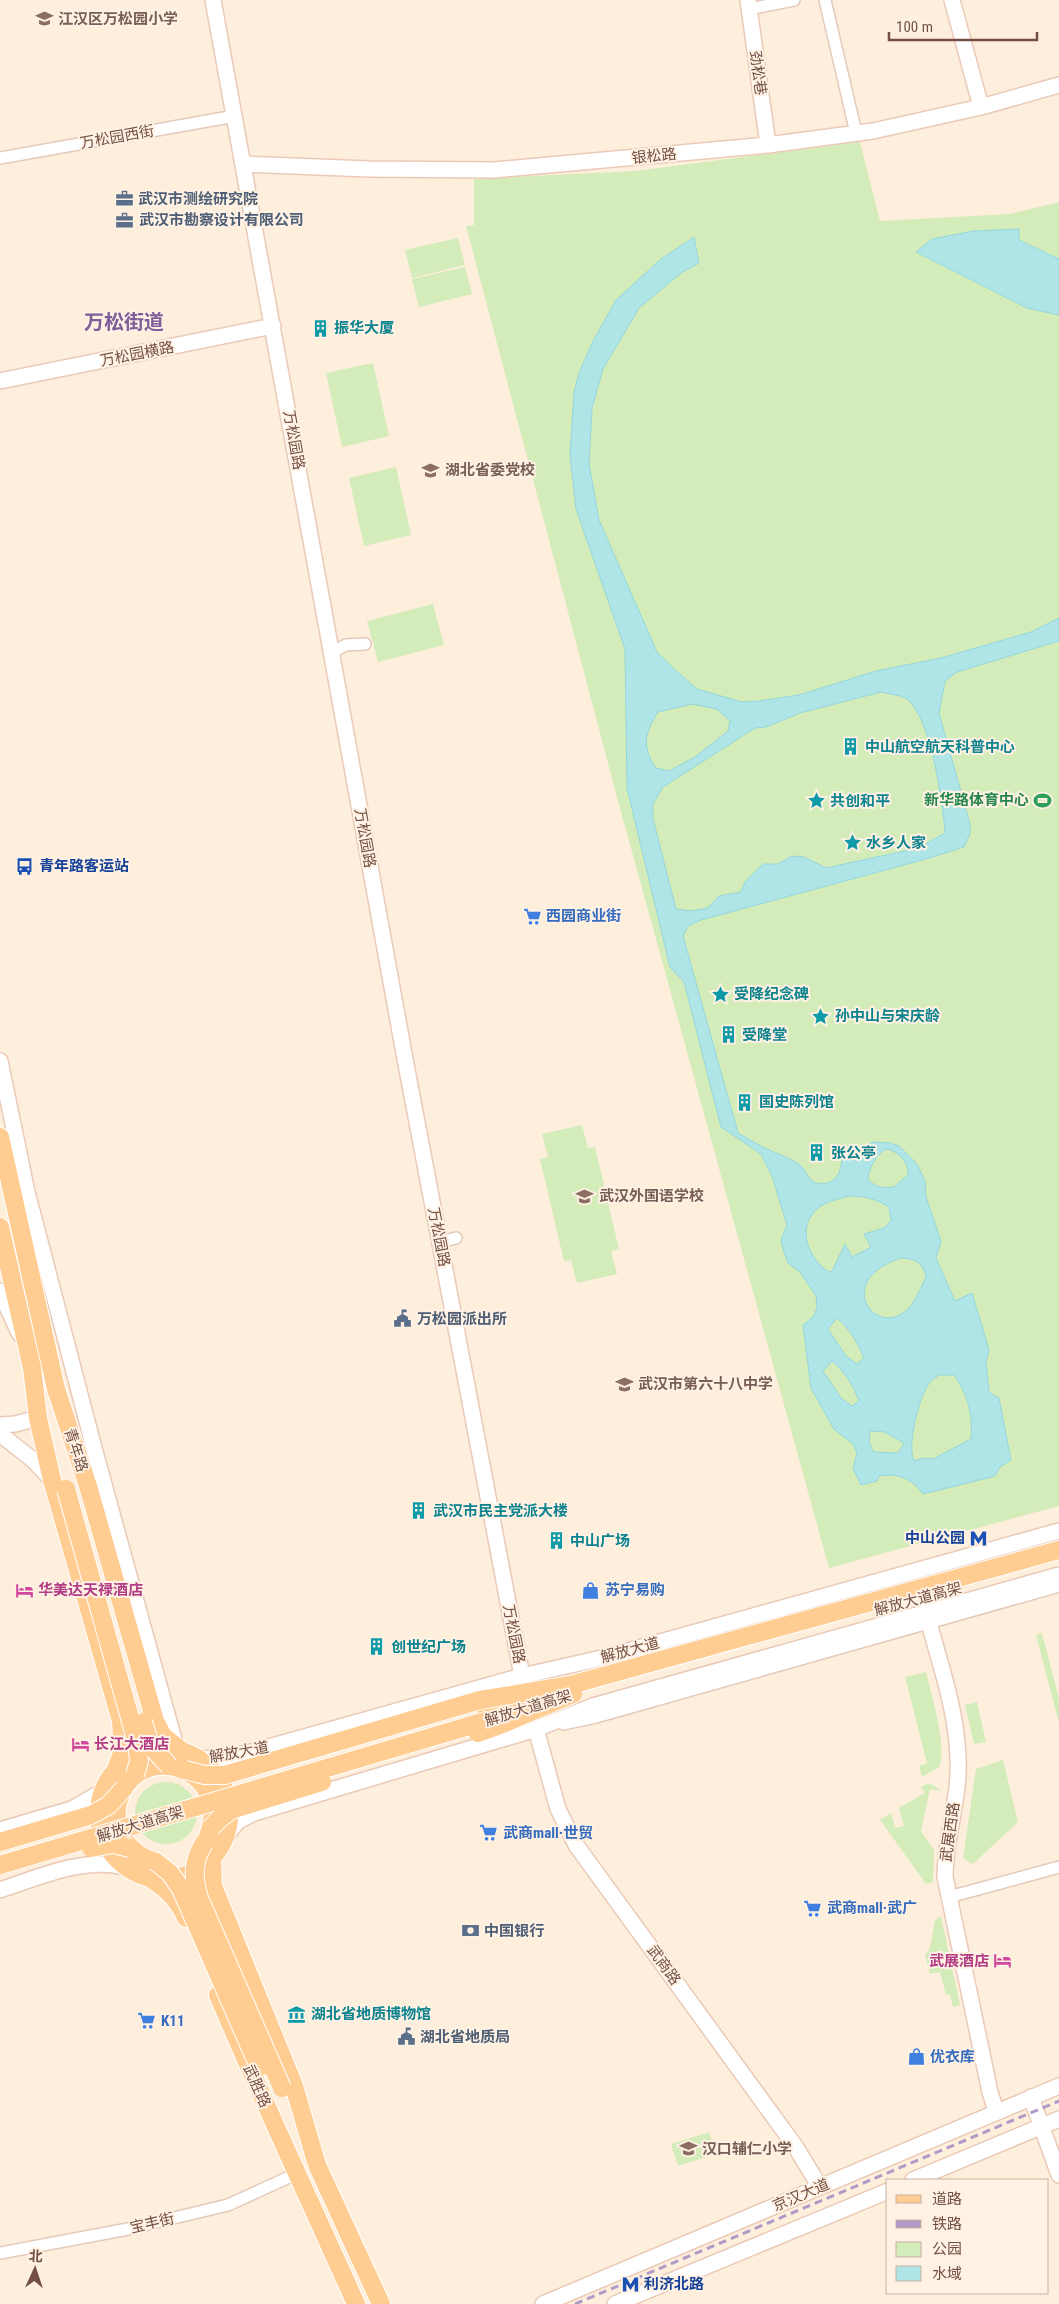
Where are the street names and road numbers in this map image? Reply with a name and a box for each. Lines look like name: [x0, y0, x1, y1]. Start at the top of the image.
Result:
street label: 劲松巷: [746, 49, 770, 97]
street label: 万松园西街: [78, 122, 156, 152]
street label: 银松路: [631, 145, 677, 167]
street label: 万松园横路: [98, 338, 176, 370]
street label: 万松园路: [280, 409, 308, 471]
street label: 万松园路: [351, 807, 379, 869]
street label: 万松园路: [424, 1206, 454, 1268]
street label: 青年路: [60, 1426, 92, 1474]
street label: 解放大道高架: [872, 1579, 964, 1619]
street label: 万松园路: [499, 1603, 529, 1665]
street label: 解放大道: [599, 1634, 661, 1666]
street label: 解放大道高架: [482, 1686, 574, 1730]
street label: 解放大道: [208, 1738, 270, 1766]
street label: 武展西路: [937, 1801, 963, 1863]
street label: 解放大道高架: [94, 1802, 186, 1846]
street label: 武商路: [643, 1942, 685, 1988]
street label: 武胜路: [240, 2062, 274, 2110]
street label: 京汉大道: [770, 2175, 832, 2215]
street label: 宝丰街: [128, 2209, 176, 2237]

